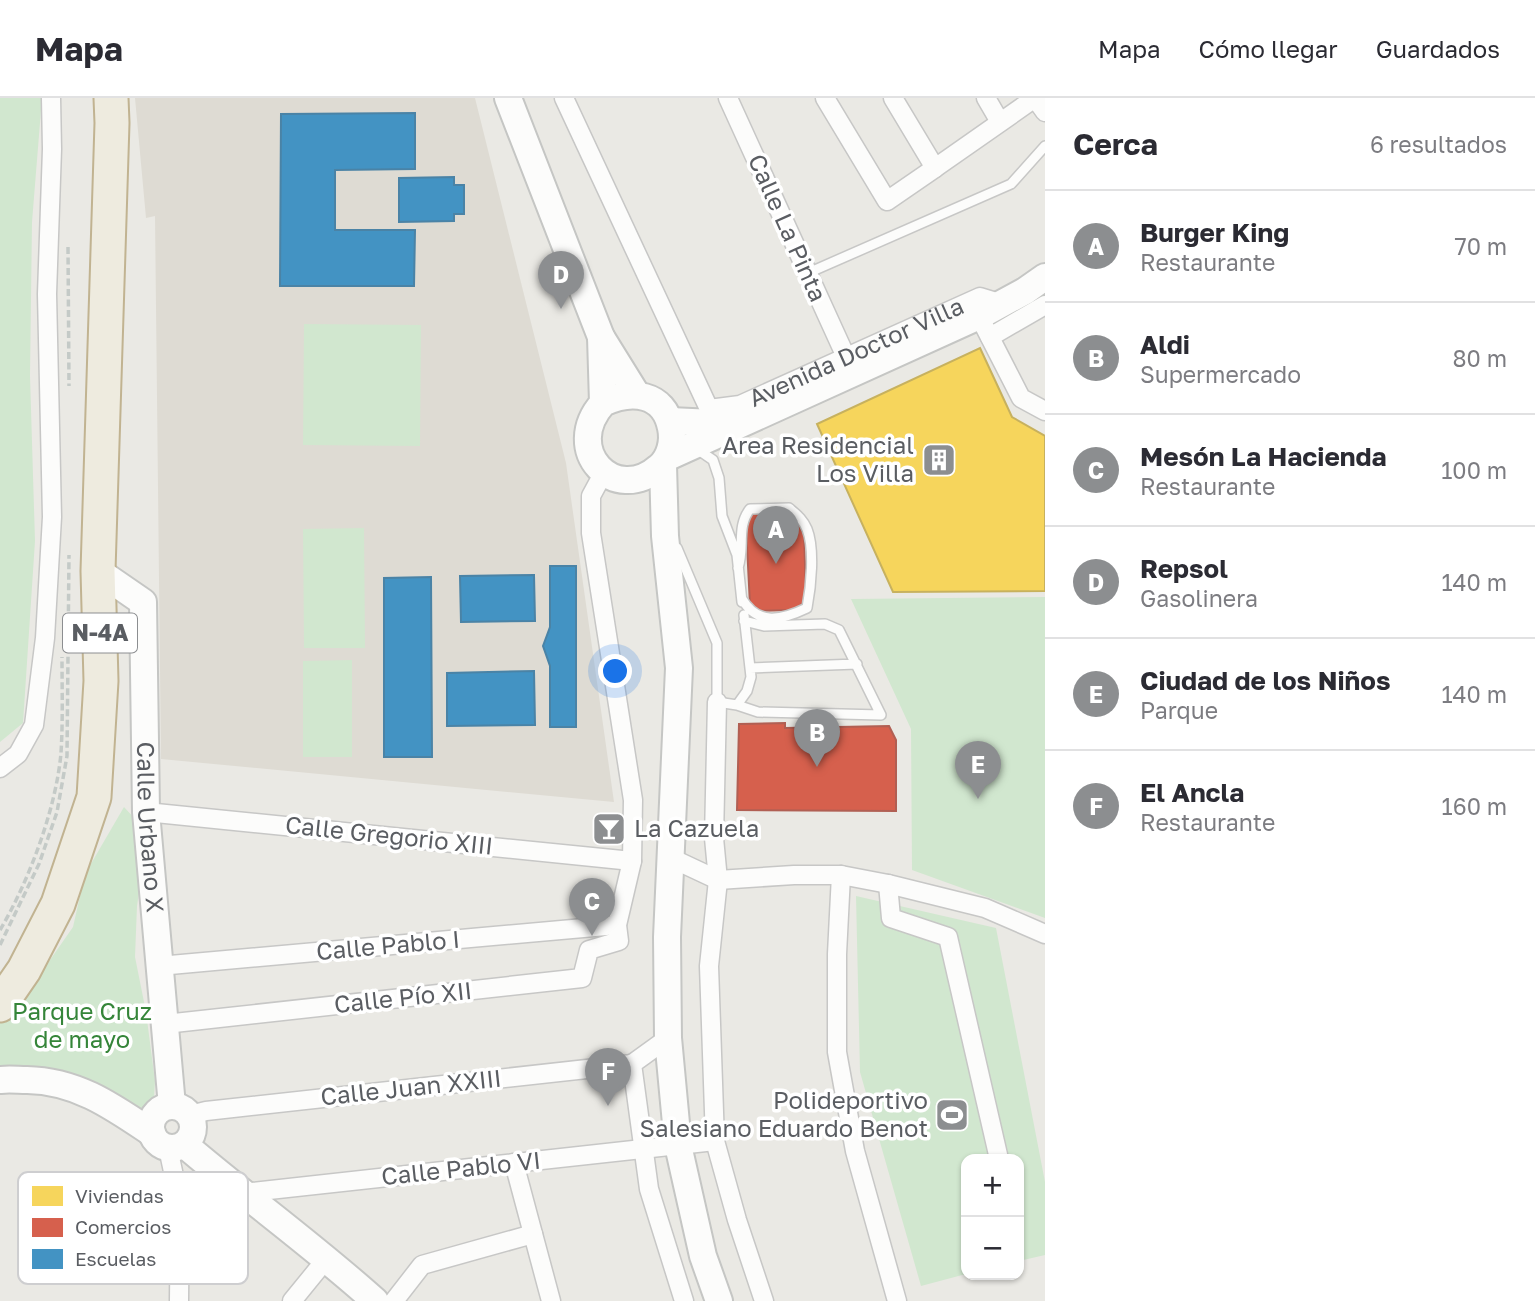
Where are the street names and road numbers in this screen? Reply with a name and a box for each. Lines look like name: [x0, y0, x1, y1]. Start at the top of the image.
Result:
street label: Calle La Pinta: [743, 149, 834, 306]
street label: Avenida Doctor Villa: [744, 290, 968, 412]
road number: N-4A: [63, 614, 137, 652]
street label: Calle Urbano X: [132, 742, 171, 914]
street label: Calle Gregorio XIII: [284, 809, 494, 860]
street label: Calle Pablo I: [315, 924, 461, 965]
street label: Calle Pío XII: [333, 975, 473, 1018]
street label: Calle Juan XXIII: [319, 1063, 503, 1110]
street label: Calle Pablo VI: [380, 1145, 542, 1190]

